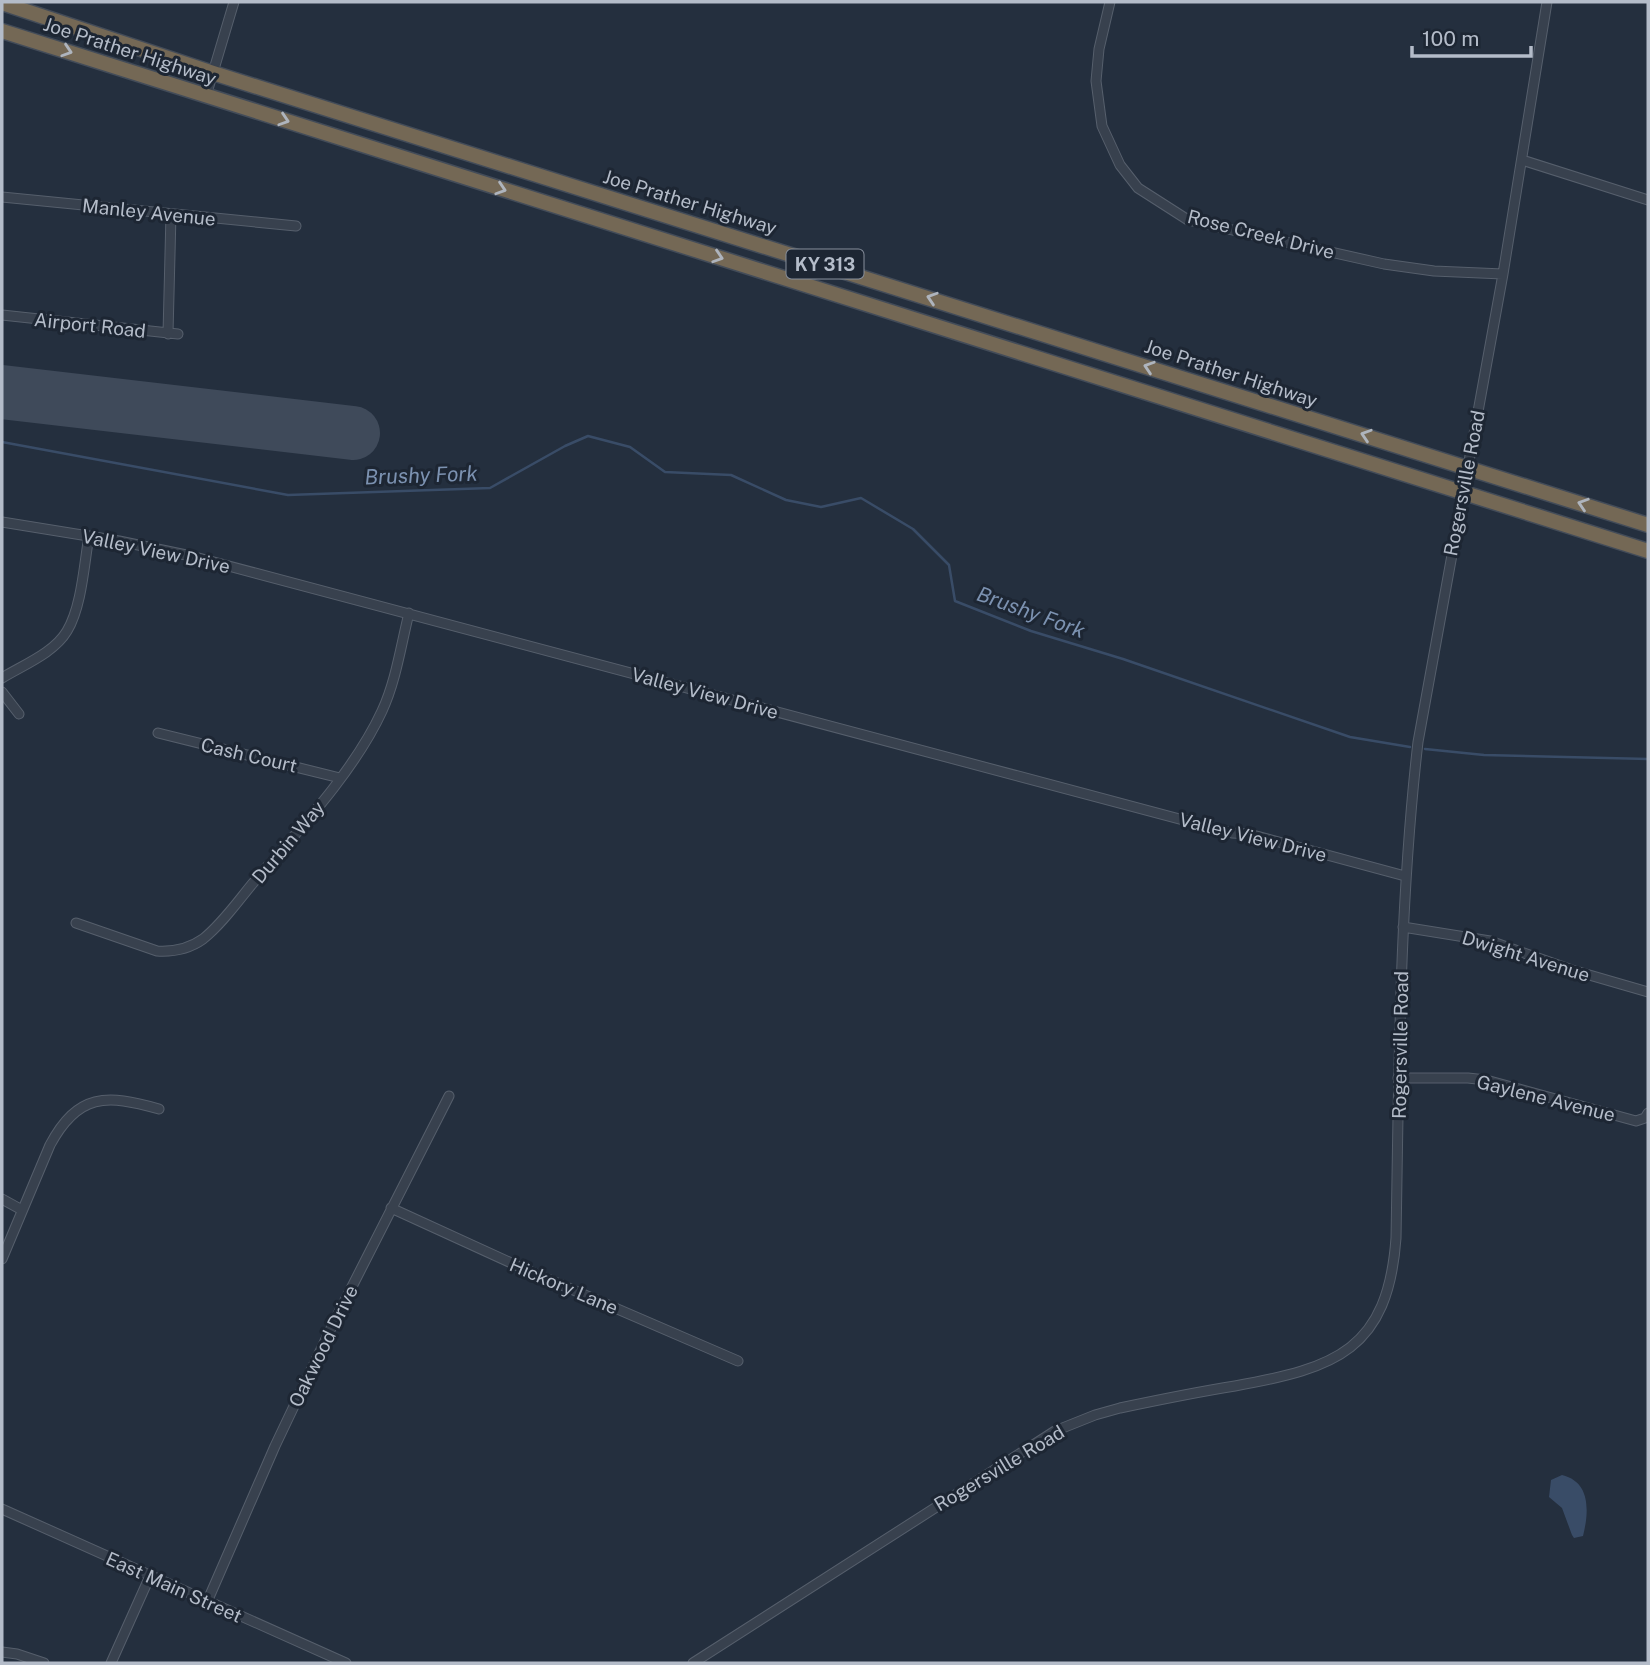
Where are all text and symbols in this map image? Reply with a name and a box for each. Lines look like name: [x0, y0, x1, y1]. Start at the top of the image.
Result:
street label: Joe Prather Highway: [41, 13, 219, 89]
scale bar: [1412, 14, 1531, 58]
text: 100 m: [1422, 26, 1479, 51]
one-way arrow: [60, 43, 72, 58]
one-way arrow: [277, 112, 289, 126]
street label: Joe Prather Highway: [600, 165, 780, 239]
one-way arrow: [494, 180, 506, 195]
street label: Manley Avenue: [81, 194, 217, 230]
street label: Rose Creek Drive: [1185, 205, 1337, 263]
one-way arrow: [711, 249, 723, 264]
road number: KY 313: [786, 250, 864, 278]
one-way arrow: [927, 292, 939, 306]
street label: Airport Road: [33, 308, 147, 342]
street label: Joe Prather Highway: [1142, 335, 1320, 411]
one-way arrow: [1144, 361, 1156, 375]
street label: Rogersville Road: [1439, 408, 1489, 558]
one-way arrow: [1361, 429, 1373, 444]
water label: Brushy Fork: [364, 461, 479, 489]
one-way arrow: [1577, 498, 1590, 512]
street label: Valley View Drive: [80, 525, 232, 577]
water label: Brushy Fork: [974, 581, 1089, 643]
street label: Valley View Drive: [629, 663, 781, 723]
street label: Cash Court: [199, 733, 299, 777]
street label: Durbin Way: [247, 796, 329, 888]
street label: Valley View Drive: [1177, 808, 1329, 866]
street label: Dwight Avenue: [1460, 926, 1592, 986]
street label: Rogersville Road: [1388, 971, 1412, 1119]
street label: Gaylene Avenue: [1475, 1070, 1617, 1126]
street label: Hickory Lane: [506, 1253, 622, 1319]
street label: Oakwood Drive: [284, 1282, 362, 1410]
street label: Rogersville Road: [930, 1420, 1068, 1516]
street label: East Main Street: [103, 1547, 245, 1627]

